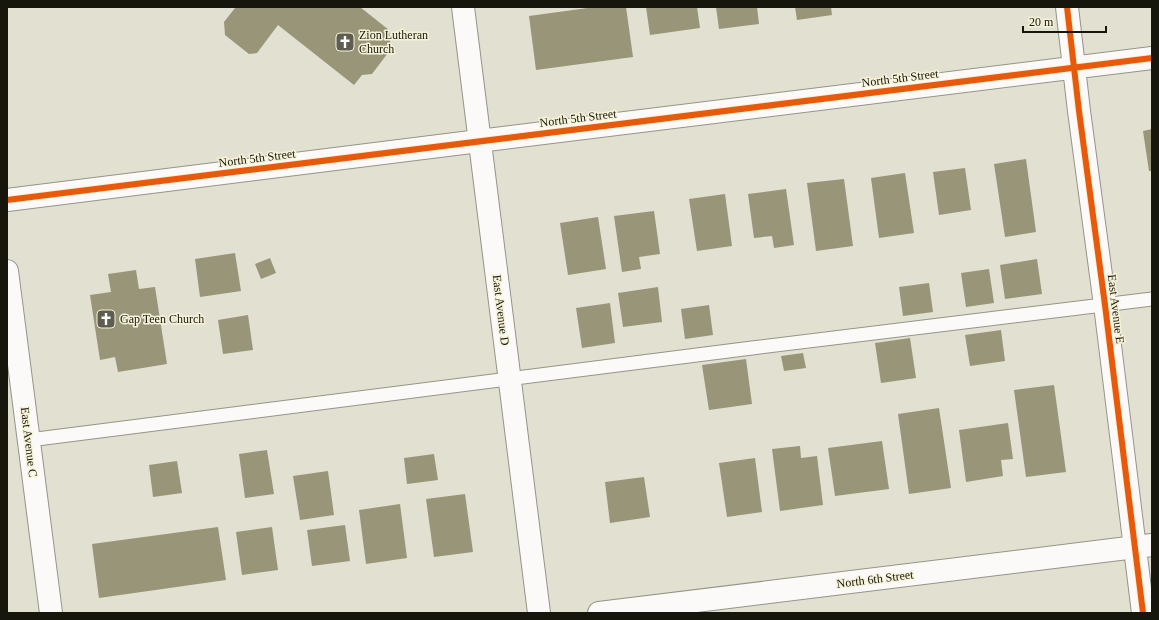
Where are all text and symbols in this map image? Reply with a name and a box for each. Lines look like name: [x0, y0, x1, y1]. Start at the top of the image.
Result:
scale bar: [1023, 8, 1106, 34]
text: 20 m: [1029, 15, 1054, 29]
place label: Zion Lutheran Church: [359, 28, 428, 56]
church icon: Zion Lutheran Church: [334, 31, 356, 53]
street label: North 5th Street: [861, 66, 940, 90]
street label: North 5th Street: [539, 106, 618, 130]
street label: North 5th Street: [218, 146, 297, 170]
street label: East Avenue D: [490, 274, 512, 346]
street label: East Avenue E: [1105, 274, 1127, 344]
church icon: Gap Teen Church: [95, 308, 117, 330]
place label: Gap Teen Church: [120, 312, 204, 326]
street label: East Avenue C: [18, 406, 40, 478]
street label: North 6th Street: [836, 567, 915, 591]

